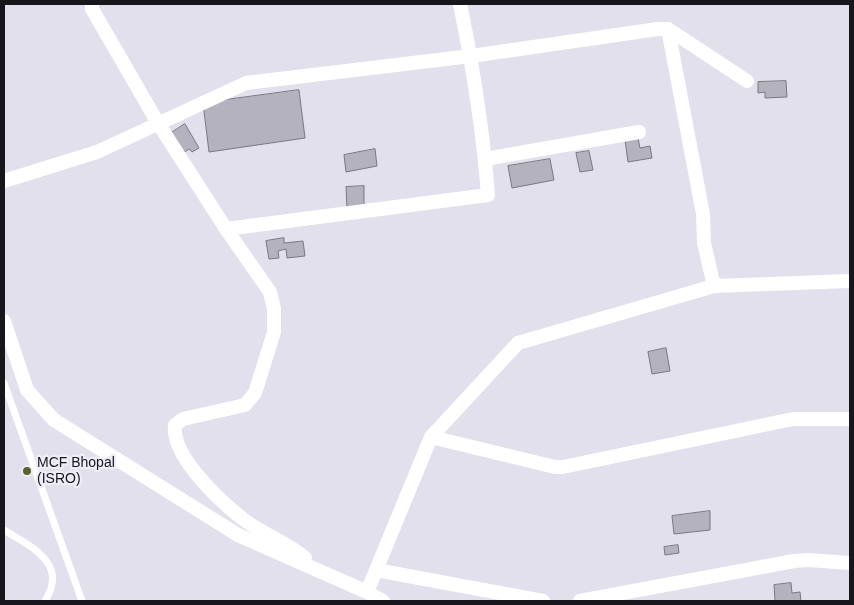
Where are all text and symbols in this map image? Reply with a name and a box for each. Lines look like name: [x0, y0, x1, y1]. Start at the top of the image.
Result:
place label: MCF Bhopal (ISRO): [37, 455, 115, 488]
marker: MCF Bhopal (ISRO): [21, 465, 33, 477]

